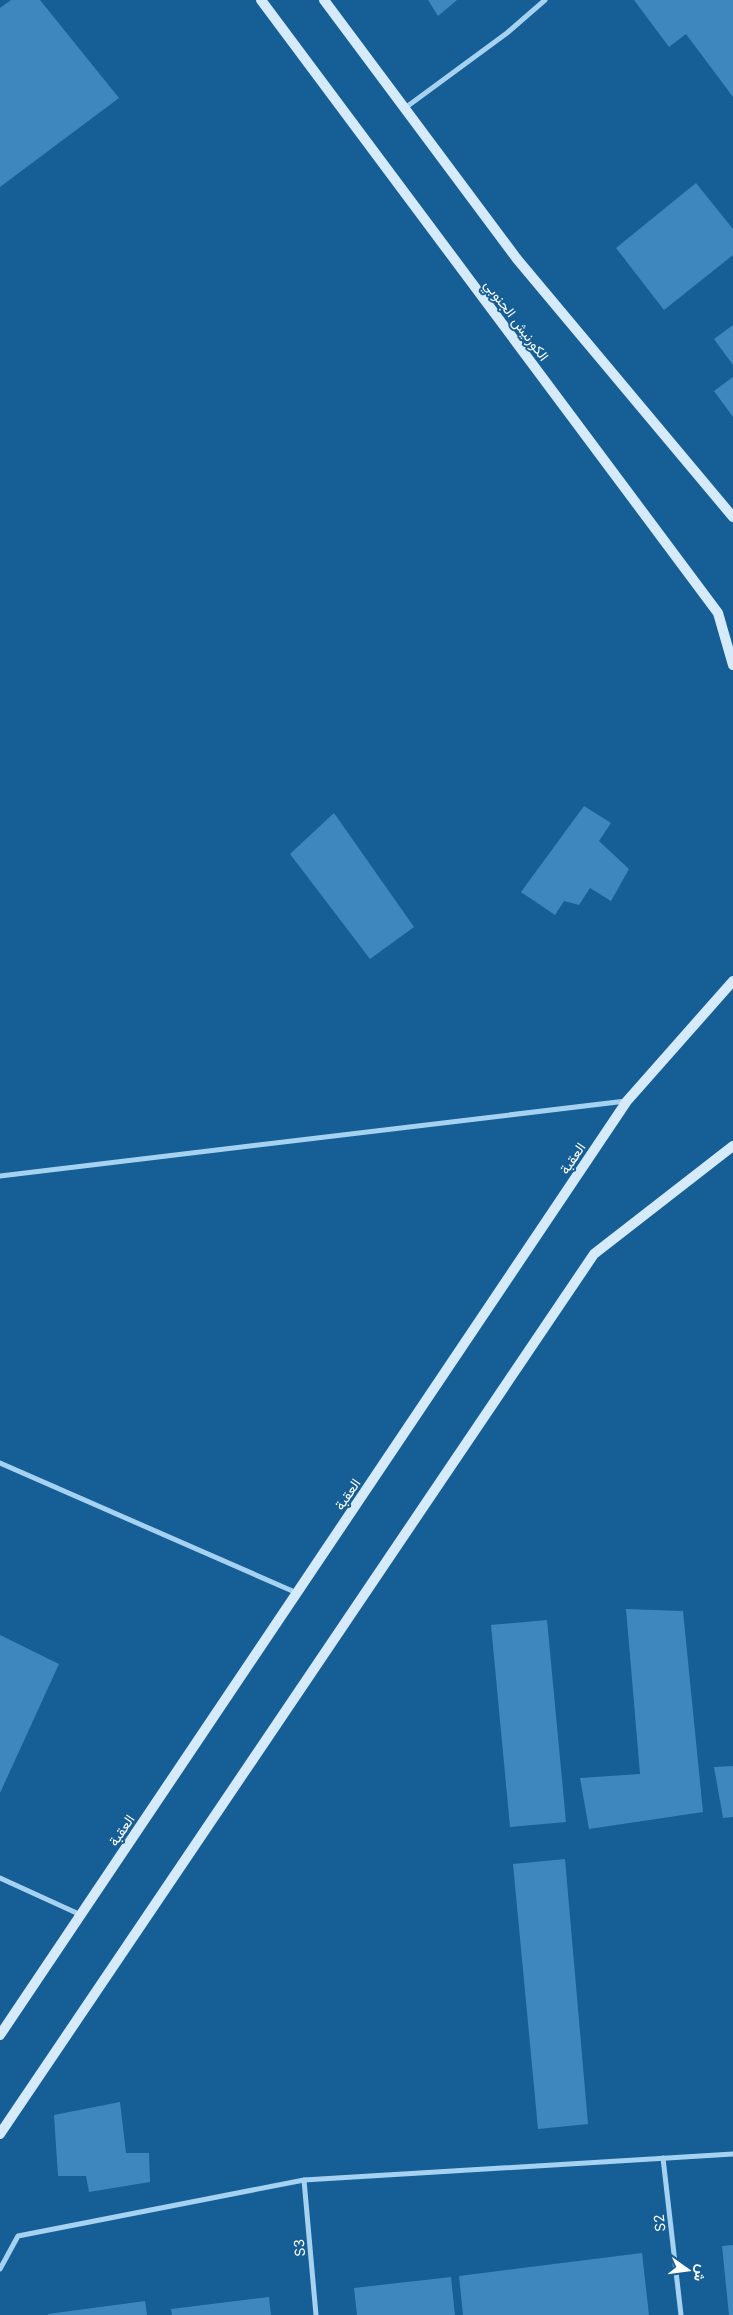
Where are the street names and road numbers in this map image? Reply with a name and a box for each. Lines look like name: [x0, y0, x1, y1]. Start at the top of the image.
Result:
street label: الكورنيش الجنوبي: [478, 276, 553, 366]
street label: العقبة: [555, 1139, 589, 1178]
street label: العقبة: [330, 1475, 364, 1514]
street label: العقبة: [104, 1811, 138, 1850]
street label: S2: [650, 2213, 668, 2233]
street label: S3: [290, 2238, 308, 2258]

